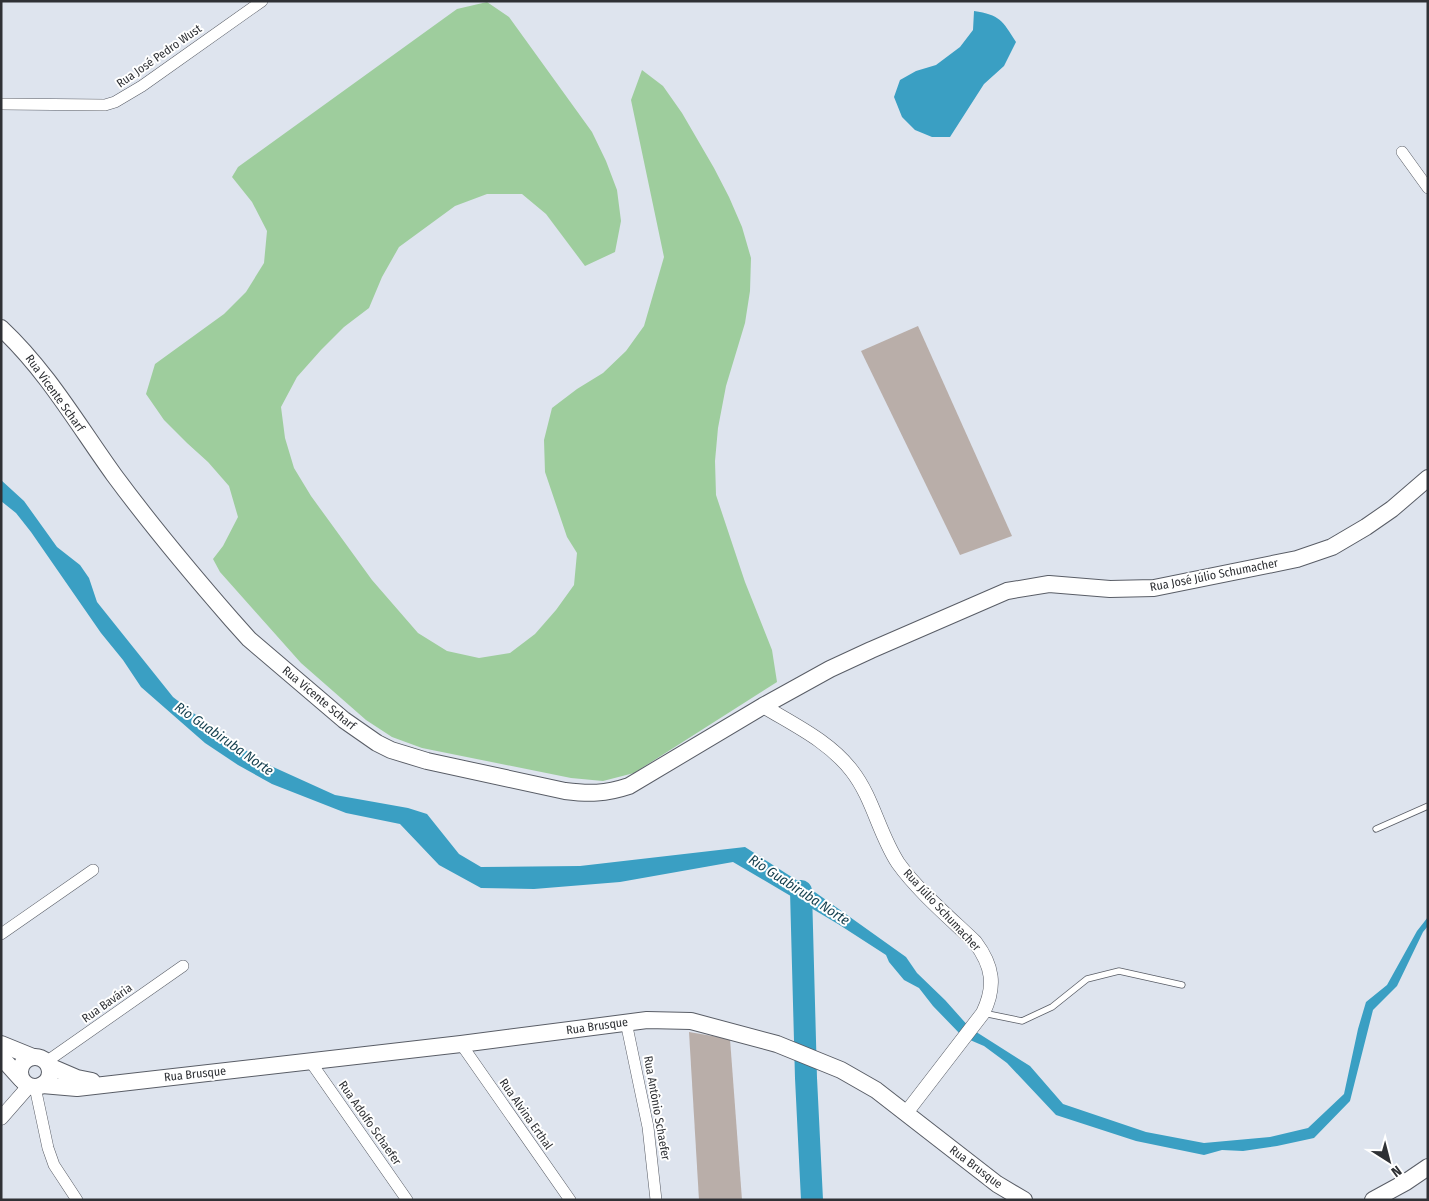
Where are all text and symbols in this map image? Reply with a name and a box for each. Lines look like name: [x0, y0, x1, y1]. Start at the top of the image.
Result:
street label: Rua José Pedro Wust: [114, 21, 204, 91]
street label: Rua Vicente Scharf: [22, 352, 88, 435]
street label: Rua José Júlio Schumacher: [1149, 556, 1280, 594]
street label: Rua Vicente Scharf: [279, 663, 360, 734]
water label: Rio Guabiruba Norte: [171, 699, 277, 780]
water label: Rio Guabiruba Norte: [745, 851, 853, 929]
street label: Rua Júlio Schumacher: [900, 866, 984, 954]
street label: Rua Bavária: [79, 981, 135, 1025]
street label: Rua Brusque: [565, 1015, 629, 1037]
street label: Rua Antônio Schaefer: [641, 1055, 673, 1162]
street label: Rua Brusque: [163, 1064, 227, 1084]
street label: Rua Alvina Erthal: [496, 1076, 556, 1152]
street label: Rua Adolfo Schaefer: [336, 1078, 405, 1168]
north arrow: [1364, 1136, 1414, 1186]
street label: Rua Brusque: [947, 1143, 1005, 1191]
text: N: [1388, 1162, 1405, 1180]

